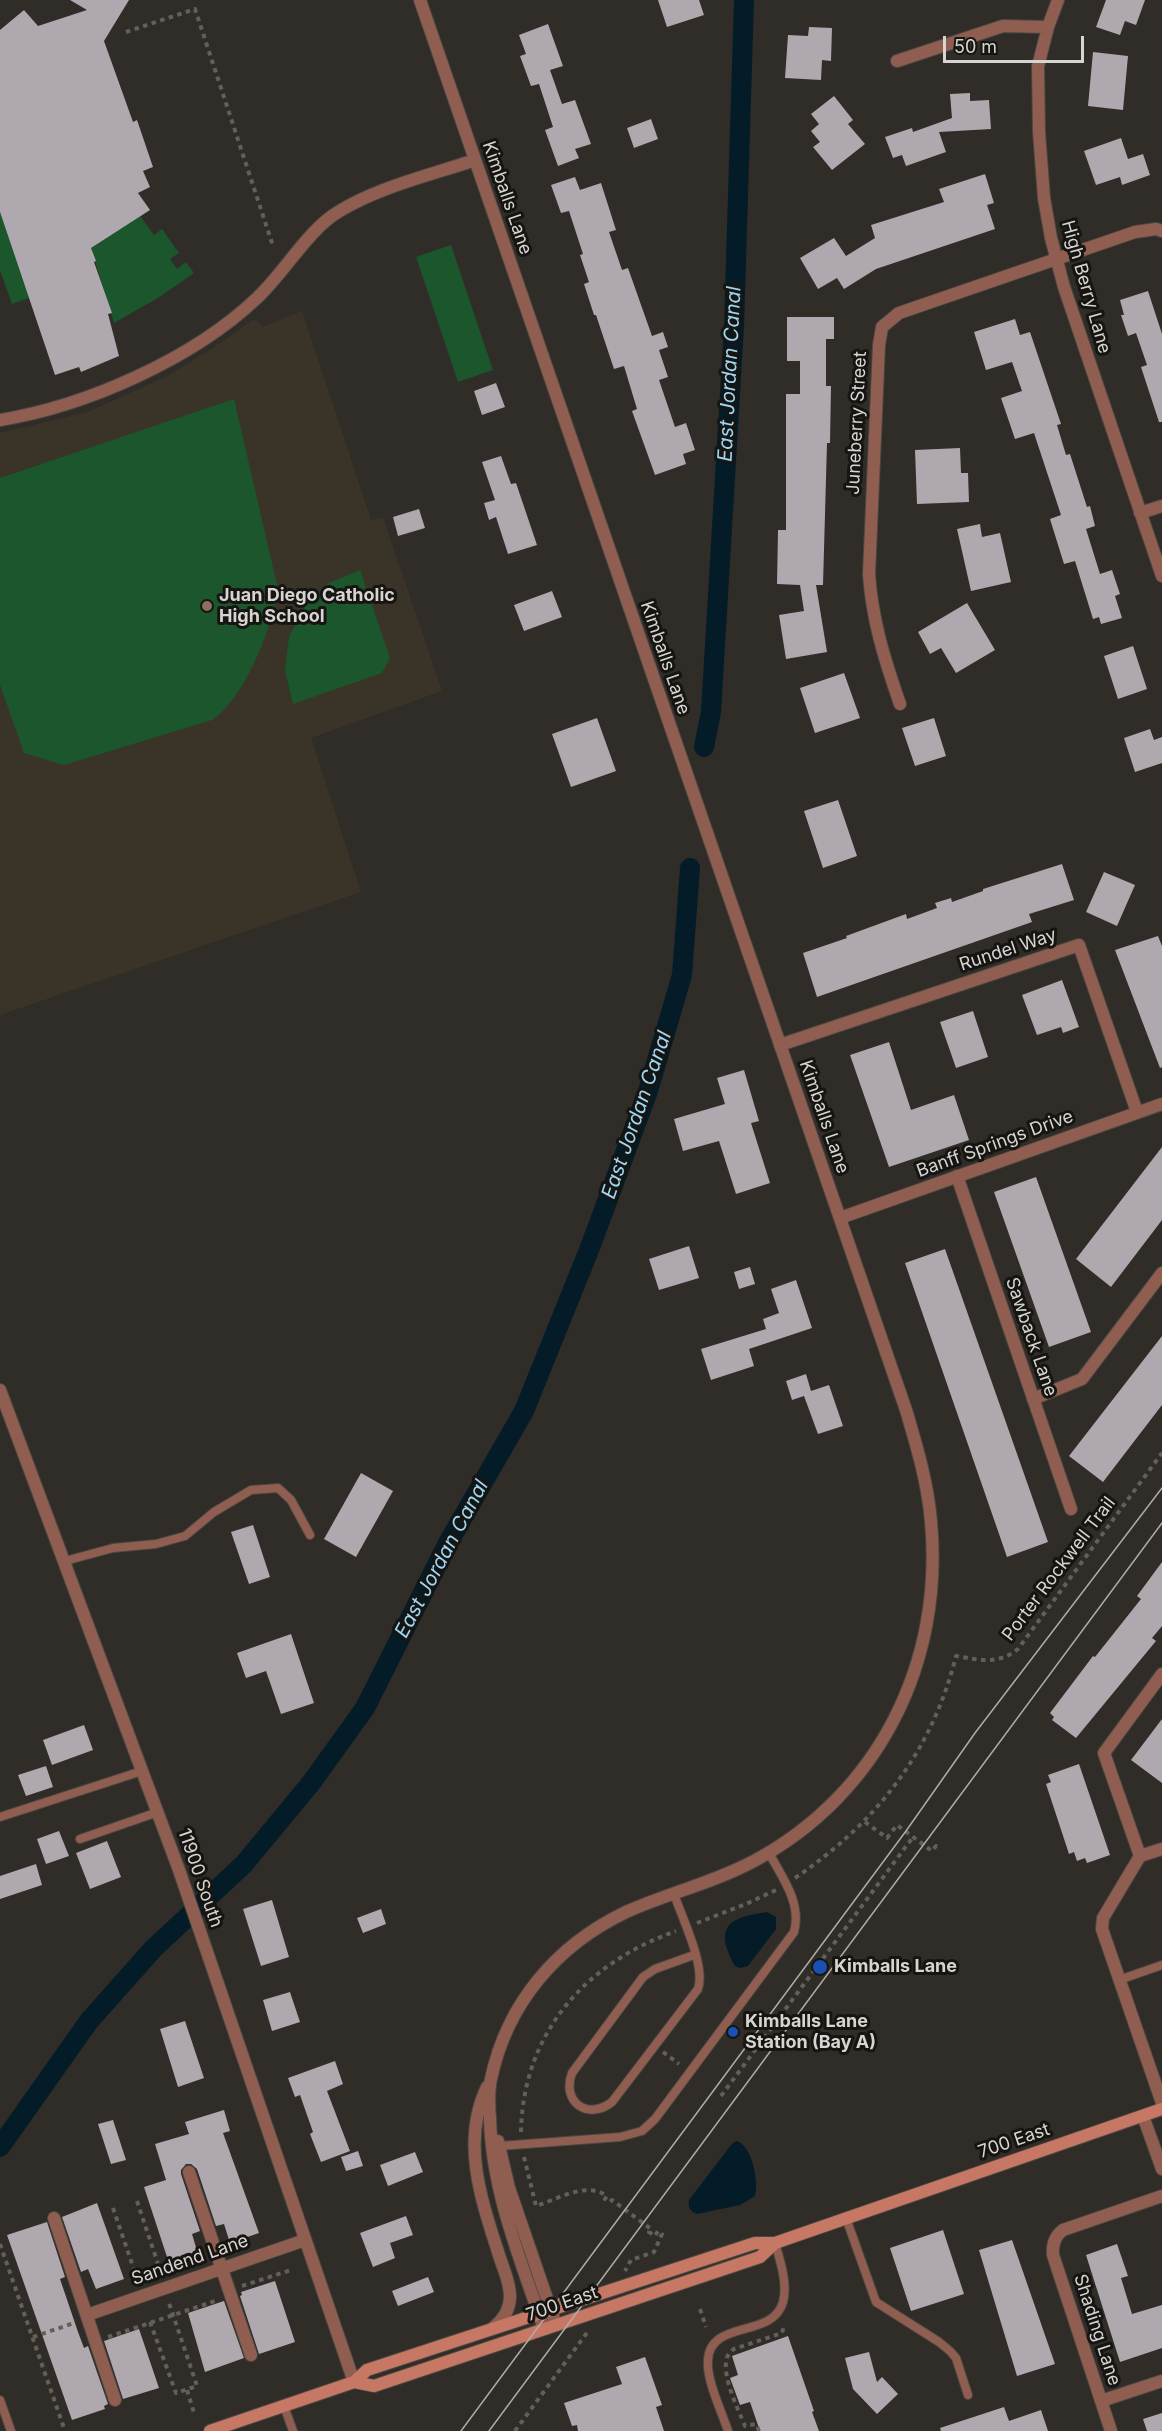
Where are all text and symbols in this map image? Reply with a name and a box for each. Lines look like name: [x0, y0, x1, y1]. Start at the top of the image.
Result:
scale bar: [946, 24, 1087, 62]
text: 50 m: [954, 36, 997, 57]
street label: Kimballs Lane: [477, 138, 537, 258]
street label: High Berry Lane: [1057, 218, 1115, 356]
water label: East Jordan Canal: [713, 286, 747, 462]
street label: Juneberry Street: [842, 351, 872, 495]
place label: Juan Diego Catholic High School: [219, 585, 395, 628]
street label: Kimballs Lane: [635, 598, 695, 718]
marker: Juan Diego Catholic High School: [200, 599, 214, 613]
street label: Rundel Way: [957, 924, 1059, 976]
water label: East Jordan Canal: [597, 1028, 677, 1202]
street label: Kimballs Lane: [794, 1057, 854, 1177]
street label: Banff Springs Drive: [914, 1106, 1076, 1182]
street label: Sawback Lane: [1001, 1275, 1061, 1399]
water label: East Jordan Canal: [390, 1476, 494, 1642]
street label: Porter Rockwell Trail: [998, 1493, 1120, 1645]
street label: 11900 South: [173, 1826, 227, 1930]
place label: Kimballs Lane: [834, 1956, 957, 1978]
marker: Kimballs Lane: [811, 1958, 829, 1976]
place label: Kimballs Lane Station (Bay A): [745, 2011, 876, 2054]
marker: Kimballs Lane Station (Bay A): [726, 2025, 740, 2039]
street label: 700 East: [976, 2119, 1052, 2163]
street label: Sandend Lane: [129, 2230, 251, 2290]
street label: Shading Lane: [1069, 2272, 1125, 2388]
street label: 700 East: [524, 2282, 600, 2326]

